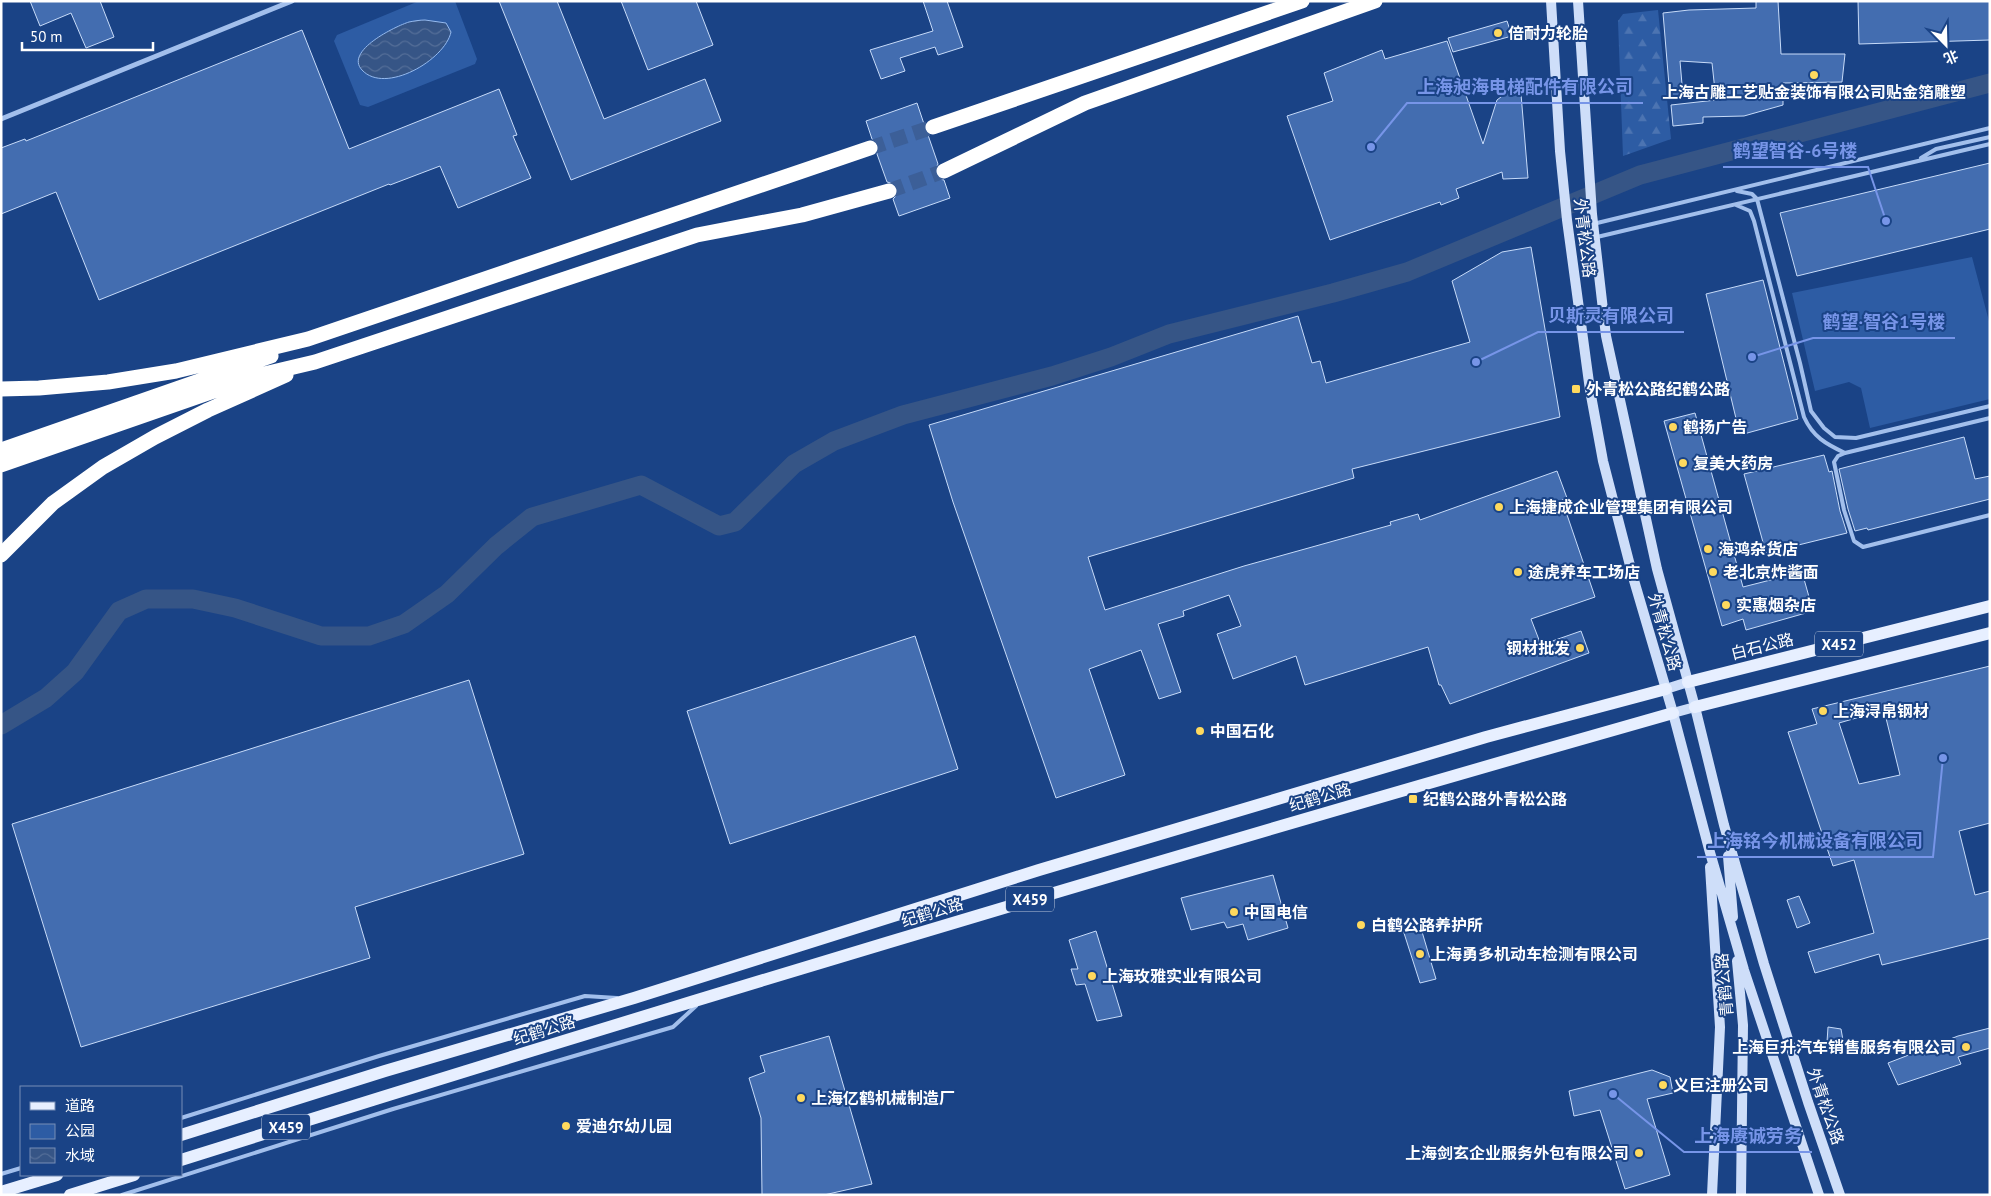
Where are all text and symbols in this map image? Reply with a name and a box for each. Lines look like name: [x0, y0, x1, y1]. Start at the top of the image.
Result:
scale bar: [22, 20, 154, 52]
north arrow: [1921, 20, 1971, 70]
place label: 倍耐力轮胎: [1508, 23, 1588, 43]
text: 50 m: [30, 27, 63, 46]
marker: 倍耐力轮胎: [1492, 27, 1504, 39]
text: 北: [1941, 46, 1961, 68]
marker: 上海古雕工艺贴金装饰有限公司贴金箔雕塑: [1808, 69, 1820, 81]
callout: 上海昶海电梯配件有限公司: [1407, 70, 1643, 103]
text: 上海昶海电梯配件有限公司: [1417, 75, 1633, 98]
place label: 上海古雕工艺贴金装饰有限公司贴金箔雕塑: [1662, 82, 1966, 102]
callout: 鹤望智谷-6号楼: [1723, 134, 1868, 167]
text: 鹤望智谷-6号楼: [1733, 139, 1857, 162]
street label: 外青松公路: [1570, 197, 1600, 279]
callout: 贝斯灵有限公司: [1538, 299, 1684, 332]
text: 贝斯灵有限公司: [1548, 304, 1674, 327]
callout: 鹤望·智谷1号楼: [1813, 305, 1955, 338]
text: 鹤望·智谷1号楼: [1823, 310, 1945, 333]
place label: 外青松公路纪鹤公路: [1586, 379, 1730, 399]
marker: 外青松公路纪鹤公路: [1570, 383, 1582, 395]
place label: 鹤扬广告: [1683, 417, 1747, 437]
marker: 鹤扬广告: [1667, 421, 1679, 433]
place label: 复美大药房: [1693, 453, 1773, 473]
marker: 复美大药房: [1677, 457, 1689, 469]
place label: 上海捷成企业管理集团有限公司: [1509, 497, 1733, 517]
marker: 上海捷成企业管理集团有限公司: [1493, 501, 1505, 513]
place label: 海鸿杂货店: [1718, 539, 1798, 559]
marker: 海鸿杂货店: [1702, 543, 1714, 555]
place label: 途虎养车工场店: [1528, 562, 1640, 582]
place label: 老北京炸酱面: [1723, 562, 1819, 582]
marker: 途虎养车工场店: [1512, 566, 1524, 578]
marker: 老北京炸酱面: [1707, 566, 1719, 578]
street label: 外青松公路: [1644, 591, 1686, 673]
place label: 实惠烟杂店: [1736, 595, 1816, 615]
marker: 实惠烟杂店: [1720, 599, 1732, 611]
street label: 白石公路: [1729, 629, 1795, 663]
road number: X452: [1815, 632, 1863, 656]
place label: 钢材批发: [1506, 638, 1570, 658]
marker: 钢材批发: [1574, 642, 1586, 654]
place label: 上海浔帛钢材: [1833, 701, 1929, 721]
marker: 上海浔帛钢材: [1817, 705, 1829, 717]
place label: 中国石化: [1210, 721, 1274, 741]
marker: 中国石化: [1194, 725, 1206, 737]
street label: 纪鹤公路: [1286, 779, 1354, 815]
place label: 纪鹤公路外青松公路: [1423, 789, 1567, 809]
marker: 纪鹤公路外青松公路: [1407, 793, 1419, 805]
callout: 上海铭今机械设备有限公司: [1697, 824, 1933, 857]
text: 上海铭今机械设备有限公司: [1707, 829, 1923, 852]
road number: X459: [1006, 886, 1054, 912]
street label: 纪鹤公路: [898, 893, 966, 931]
place label: 中国电信: [1244, 902, 1308, 922]
marker: 中国电信: [1228, 906, 1240, 918]
place label: 白鹤公路养护所: [1371, 915, 1483, 935]
marker: 白鹤公路养护所: [1355, 919, 1367, 931]
place label: 上海勇多机动车检测有限公司: [1430, 944, 1638, 964]
marker: 上海勇多机动车检测有限公司: [1414, 948, 1426, 960]
street label: 青鹤公路: [1711, 952, 1737, 1018]
place label: 上海玫雅实业有限公司: [1102, 966, 1262, 986]
marker: 上海玫雅实业有限公司: [1086, 970, 1098, 982]
street label: 纪鹤公路: [510, 1011, 578, 1049]
place label: 上海巨升汽车销售服务有限公司: [1732, 1037, 1956, 1057]
marker: 上海巨升汽车销售服务有限公司: [1960, 1041, 1972, 1053]
street label: 外青松公路: [1804, 1065, 1848, 1147]
place label: 义巨注册公司: [1673, 1075, 1769, 1095]
marker: 义巨注册公司: [1657, 1079, 1669, 1091]
legend: [20, 1086, 182, 1176]
place label: 上海亿鹤机械制造厂: [811, 1088, 955, 1108]
marker: 上海亿鹤机械制造厂: [795, 1092, 807, 1104]
text: 道路: [65, 1096, 95, 1115]
road number: X459: [262, 1114, 310, 1140]
place label: 爱迪尔幼儿园: [576, 1116, 672, 1136]
callout: 上海赓诚劳务: [1684, 1119, 1812, 1152]
marker: 爱迪尔幼儿园: [560, 1120, 572, 1132]
text: 公园: [65, 1121, 95, 1140]
text: 上海赓诚劳务: [1694, 1124, 1802, 1147]
place label: 上海剑玄企业服务外包有限公司: [1405, 1143, 1629, 1163]
text: 水域: [65, 1146, 95, 1165]
marker: 上海剑玄企业服务外包有限公司: [1633, 1147, 1645, 1159]

